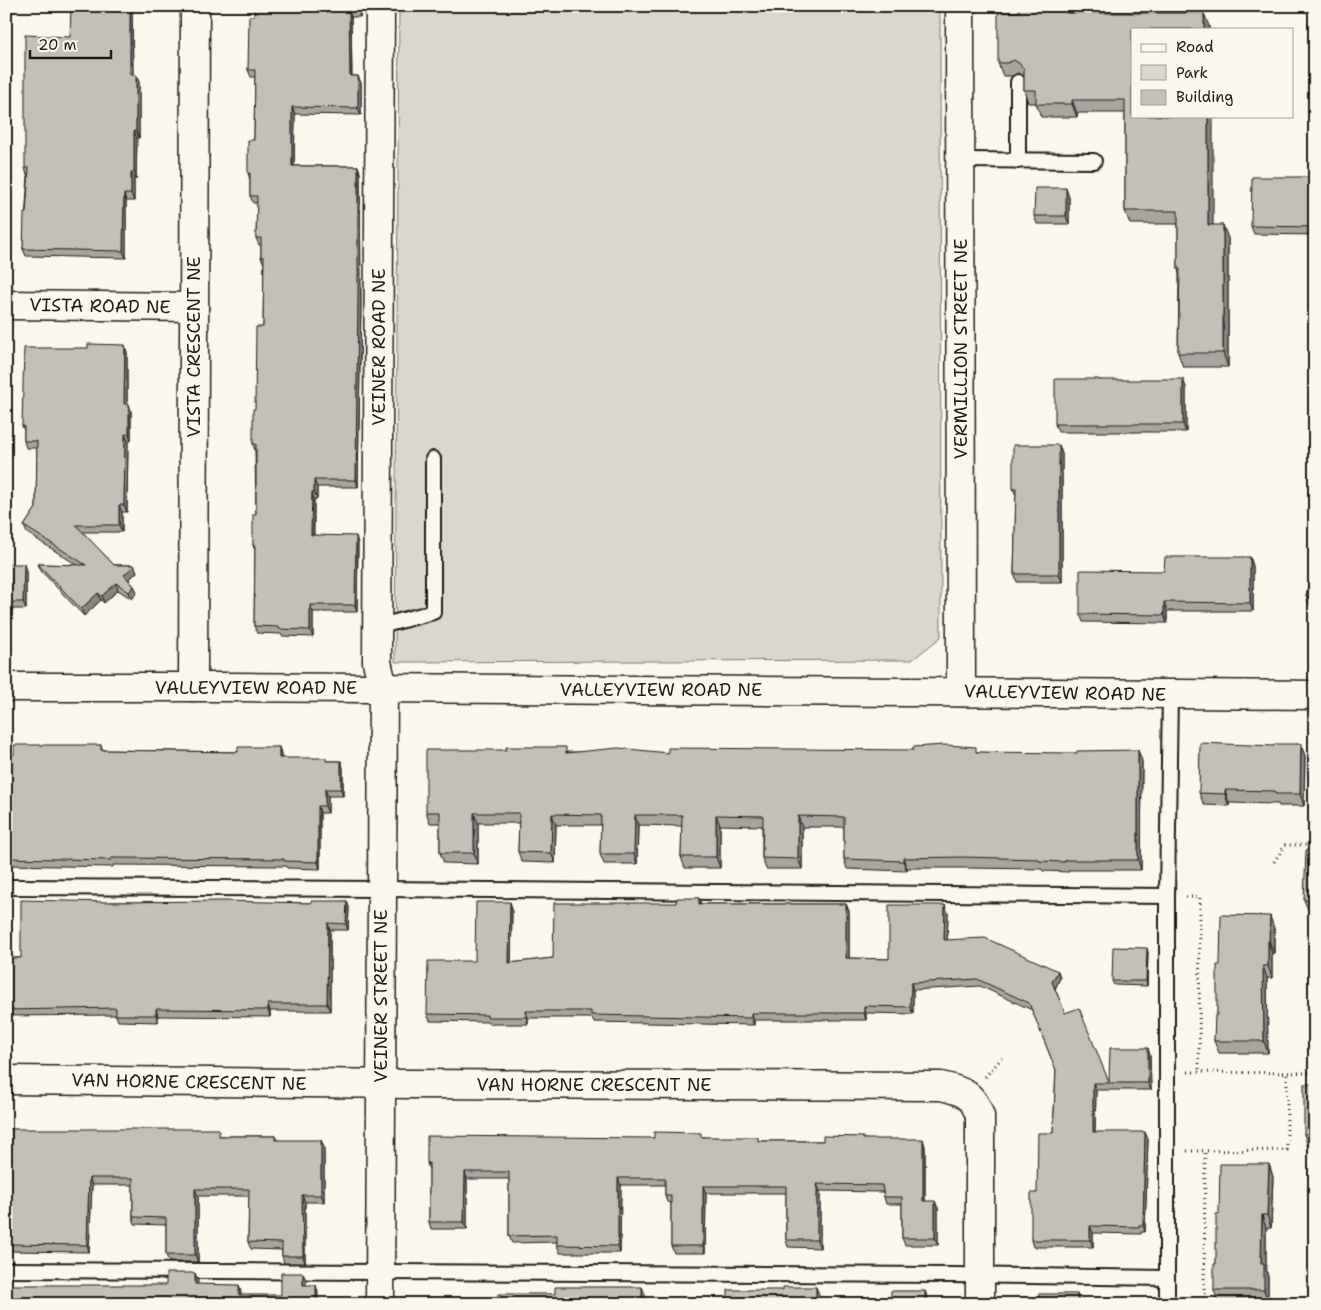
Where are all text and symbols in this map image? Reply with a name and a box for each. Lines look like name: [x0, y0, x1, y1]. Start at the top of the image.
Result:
scale bar: [30, 28, 111, 60]
legend: [1131, 28, 1294, 118]
text: 20 m: [38, 35, 77, 55]
text: Road: [1176, 37, 1214, 57]
text: Park: [1176, 63, 1208, 83]
text: Building: [1176, 87, 1233, 107]
street label: VERMILLION STREET NE: [949, 239, 973, 459]
street label: VISTA CRESCENT NE: [182, 256, 206, 438]
street label: VEINER ROAD NE: [367, 268, 391, 426]
street label: VISTA ROAD NE: [29, 293, 171, 319]
street label: VALLEYVIEW ROAD NE: [155, 676, 357, 700]
street label: VALLEYVIEW ROAD NE: [560, 678, 762, 702]
street label: VALLEYVIEW ROAD NE: [964, 679, 1166, 707]
street label: VEINER STREET NE: [369, 909, 393, 1083]
street label: VAN HORNE CRESCENT NE: [71, 1068, 307, 1096]
street label: VAN HORNE CRESCENT NE: [476, 1073, 712, 1097]

